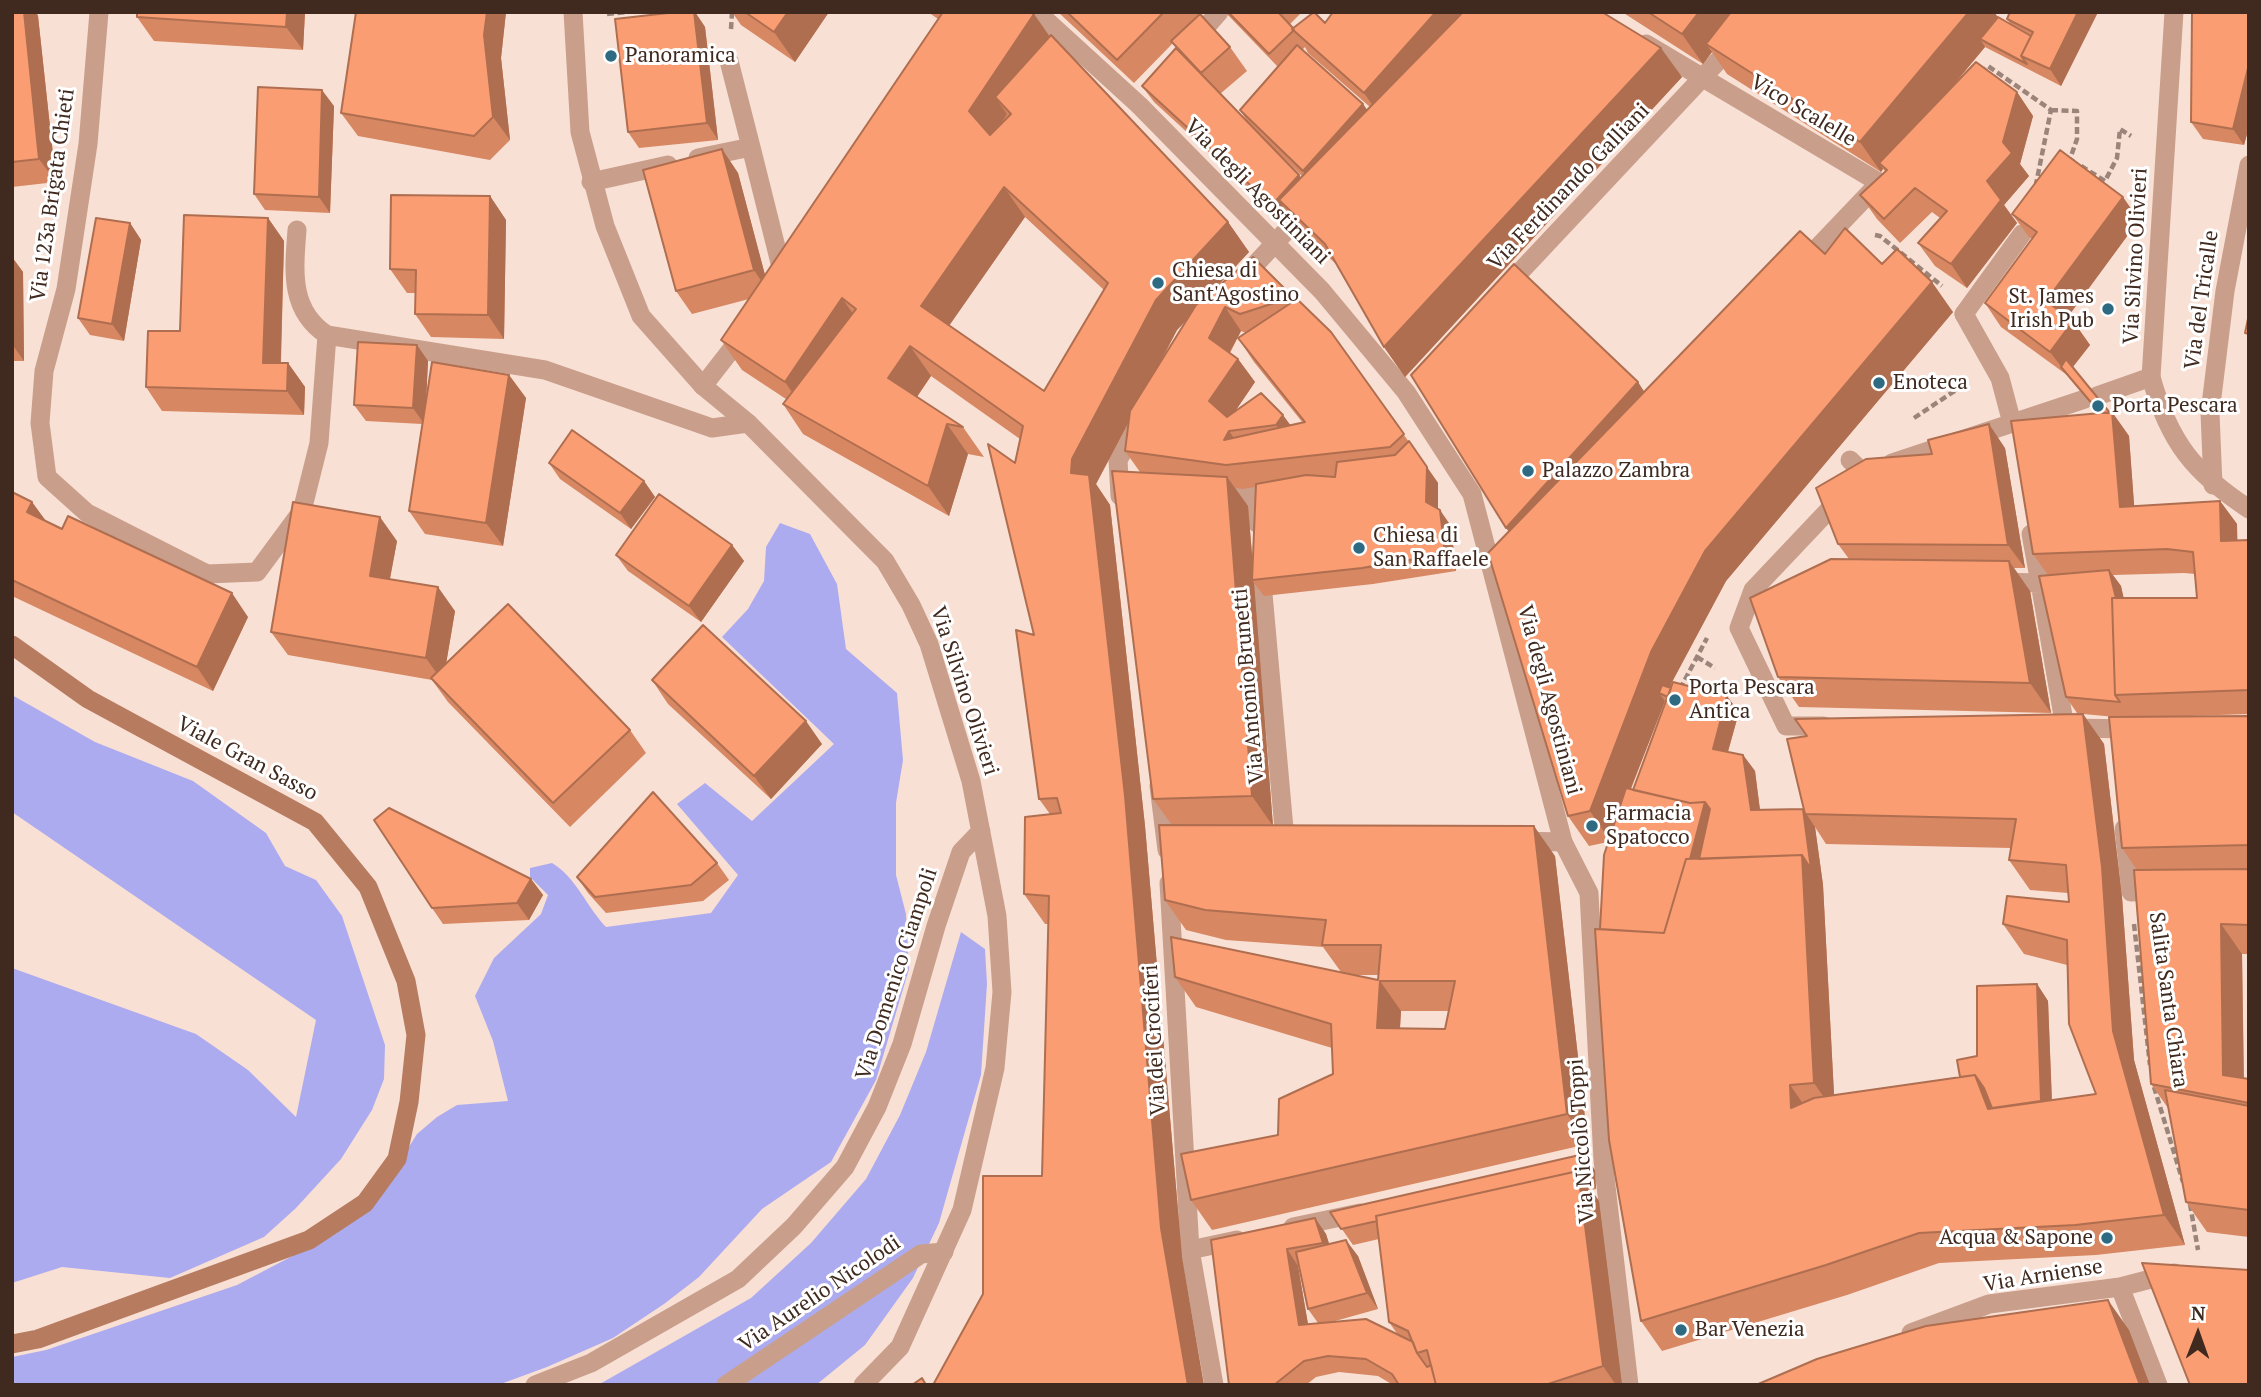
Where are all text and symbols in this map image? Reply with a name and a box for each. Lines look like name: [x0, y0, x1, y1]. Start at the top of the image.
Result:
place label: Panoramica: [625, 43, 736, 69]
marker: Panoramica: [603, 48, 619, 64]
street label: Vico Scalelle: [1746, 70, 1860, 152]
street label: Via 123a Brigata Chieti: [26, 87, 80, 303]
street label: Via Ferdinando Galliani: [1483, 98, 1655, 276]
street label: Via degli Agostiniani: [1179, 114, 1335, 270]
street label: Via Silvino Olivieri: [2119, 167, 2153, 345]
street label: Via del Tricalle: [2180, 229, 2224, 371]
place label: Chiesa di Sant'Agostino: [1172, 258, 1299, 308]
marker: Chiesa di Sant'Agostino: [1150, 275, 1166, 291]
place label: St. James Irish Pub: [2008, 284, 2094, 334]
marker: St. James Irish Pub: [2100, 301, 2116, 317]
place label: Enoteca: [1893, 370, 1968, 396]
marker: Enoteca: [1871, 375, 1887, 391]
place label: Porta Pescara: [2112, 393, 2238, 419]
marker: Porta Pescara: [2090, 398, 2106, 414]
place label: Palazzo Zambra: [1542, 458, 1690, 484]
marker: Palazzo Zambra: [1520, 463, 1536, 479]
place label: Chiesa di San Raffaele: [1373, 523, 1489, 573]
marker: Chiesa di San Raffaele: [1351, 540, 1367, 556]
street label: Via Antonio Brunetti: [1228, 587, 1270, 785]
street label: Via Silvino Olivieri: [925, 603, 1003, 779]
street label: Via degli Agostiniani: [1512, 603, 1586, 797]
place label: Porta Pescara Antica: [1689, 675, 1815, 725]
marker: Porta Pescara Antica: [1667, 692, 1683, 708]
street label: Viale Gran Sasso: [172, 711, 322, 807]
place label: Farmacia Spatocco: [1606, 801, 1692, 851]
marker: Farmacia Spatocco: [1584, 818, 1600, 834]
street label: Via Domenico Ciampoli: [851, 865, 943, 1083]
street label: Salita Santa Chiara: [2143, 910, 2193, 1090]
street label: Via dei Crociferi: [1138, 964, 1172, 1116]
street label: Via Niccolò Toppi: [1564, 1058, 1600, 1224]
place label: Acqua & Sapone: [1939, 1225, 2093, 1251]
marker: Acqua & Sapone: [2099, 1230, 2115, 1246]
street label: Via Aurelio Nicolodi: [734, 1231, 906, 1357]
street label: Via Arniense: [1982, 1254, 2104, 1298]
north arrow: [2163, 1299, 2233, 1369]
text: N: [2191, 1300, 2206, 1325]
place label: Bar Venezia: [1695, 1317, 1805, 1343]
marker: Bar Venezia: [1673, 1322, 1689, 1338]

